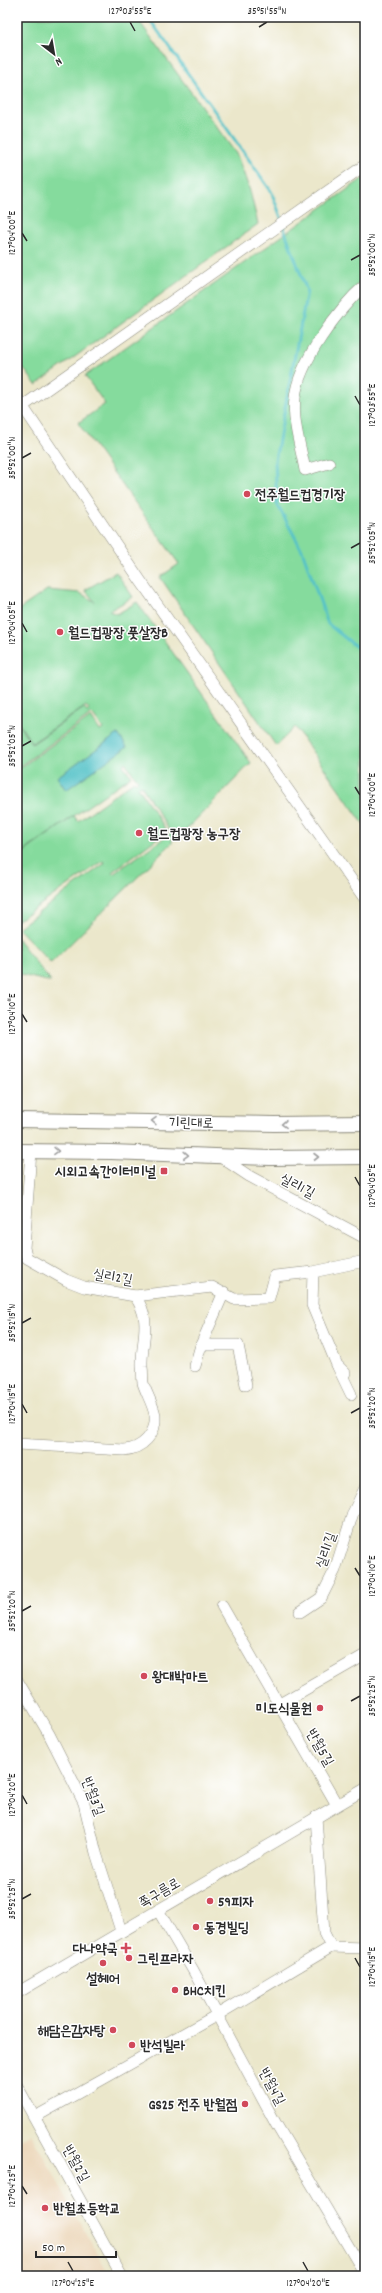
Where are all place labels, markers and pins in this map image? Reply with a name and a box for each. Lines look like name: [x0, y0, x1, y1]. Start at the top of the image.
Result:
place label: 전주월드컵경기장: [255, 486, 346, 506]
marker: 전주월드컵경기장: [242, 489, 252, 499]
place label: 월드컵광장 풋살장B: [68, 624, 168, 644]
marker: 월드컵광장 풋살장B: [55, 627, 65, 637]
place label: 월드컵광장 농구장: [147, 825, 241, 845]
marker: 월드컵광장 농구장: [134, 828, 144, 838]
place label: 시외고속간이터미널: [55, 1163, 157, 1183]
marker: 시외고속간이터미널: [159, 1166, 169, 1176]
place label: 왕대박마트: [151, 1668, 208, 1688]
marker: 왕대박마트: [139, 1671, 149, 1681]
place label: 미도식물원: [256, 1700, 312, 1720]
marker: 미도식물원: [315, 1703, 325, 1713]
place label: 59피자: [218, 1893, 254, 1913]
marker: 59피자: [205, 1896, 215, 1906]
place label: 동경빌딩: [204, 1919, 249, 1939]
marker: 동경빌딩: [191, 1922, 201, 1932]
place label: 다나약국: [72, 1940, 118, 1960]
marker: 다나약국: [121, 1943, 131, 1953]
place label: 그린프라자: [137, 1950, 194, 1970]
marker: 그린프라자: [124, 1953, 134, 1963]
marker: 설헤어: [98, 1958, 108, 1968]
place label: 설헤어: [86, 1970, 120, 1990]
place label: BHC치킨: [183, 1982, 226, 2002]
marker: BHC치킨: [170, 1985, 180, 1995]
place label: 해담은감자탕: [37, 2022, 106, 2042]
marker: 해담은감자탕: [108, 2025, 118, 2035]
place label: 반석빌라: [140, 2037, 186, 2057]
marker: 반석빌라: [127, 2040, 137, 2050]
place label: GS25 전주 반월점: [148, 2096, 238, 2116]
marker: GS25 전주 반월점: [240, 2099, 250, 2109]
place label: 반월초등학교: [53, 2200, 121, 2220]
marker: 반월초등학교: [40, 2203, 50, 2213]

